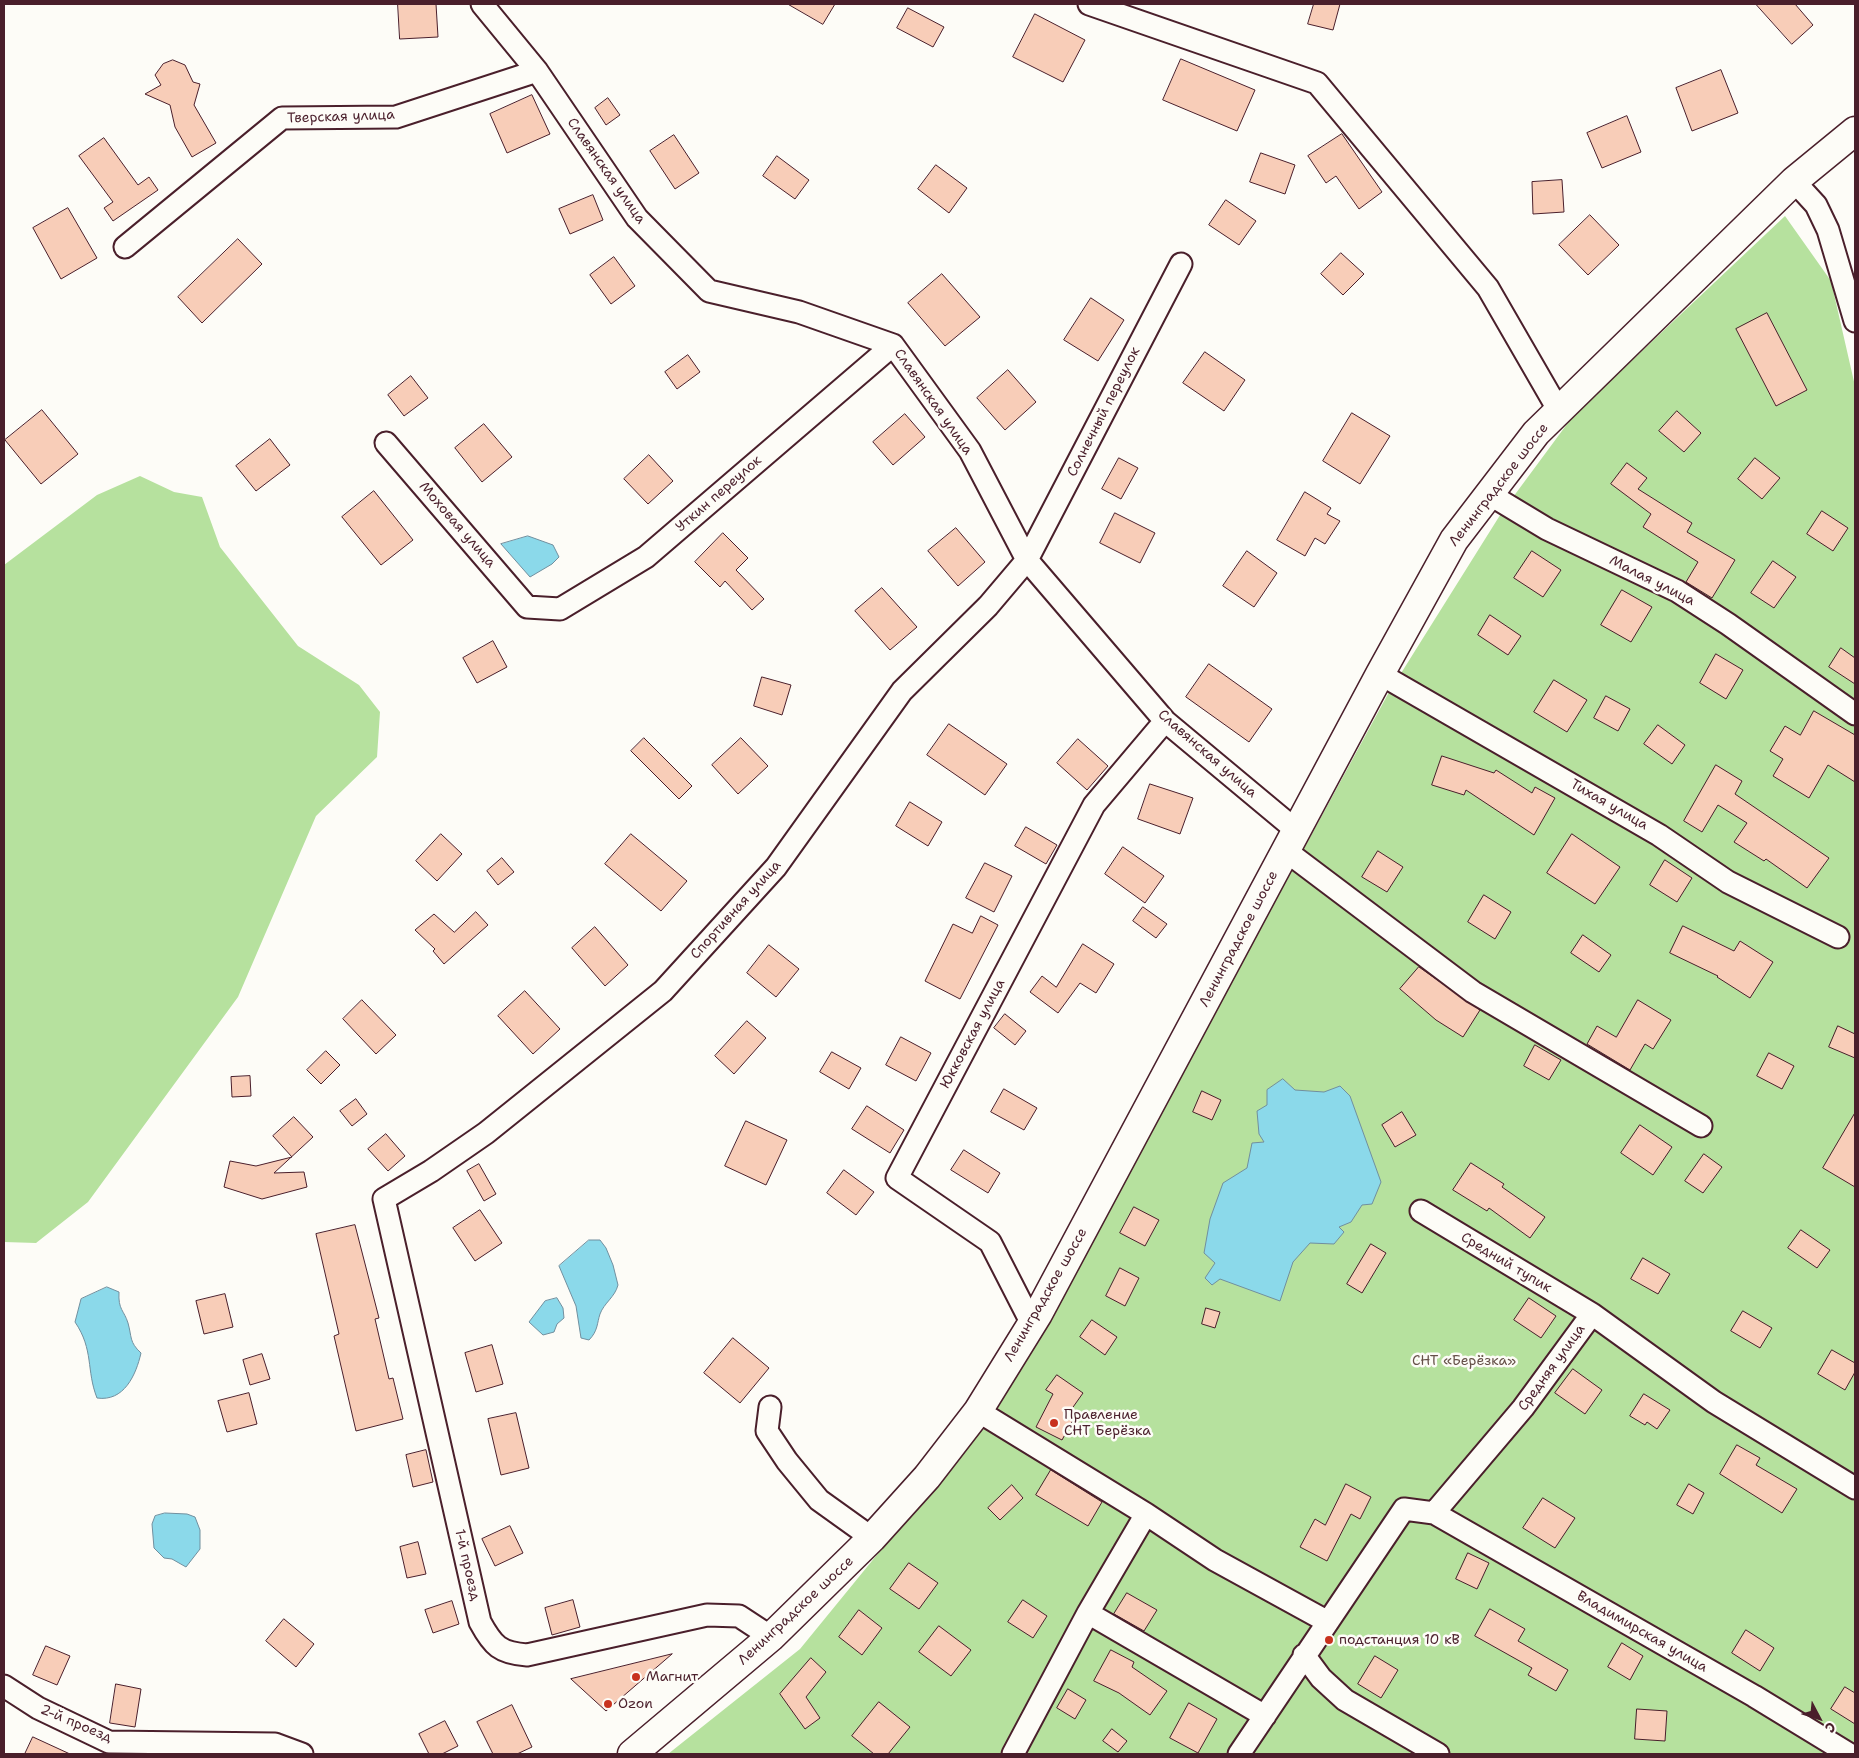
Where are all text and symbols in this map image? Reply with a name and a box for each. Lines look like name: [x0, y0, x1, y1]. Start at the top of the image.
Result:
street label: Тверская улица: [287, 107, 395, 127]
street label: Славянская улица: [563, 115, 649, 227]
street label: Солнечный переулок: [1064, 344, 1144, 480]
street label: Славянская улица: [890, 346, 976, 458]
street label: Ленинградское шоссе: [1446, 420, 1552, 550]
street label: Уткин переулок: [673, 452, 765, 536]
street label: Моховая улица: [415, 479, 499, 571]
street label: Малая улица: [1606, 552, 1698, 610]
street label: Славянская улица: [1154, 706, 1260, 802]
street label: Тихая улица: [1567, 776, 1651, 834]
street label: Спортивная улица: [687, 857, 785, 963]
street label: Ленинградское шоссе: [1196, 868, 1282, 1010]
street label: Юкковская улица: [937, 976, 1009, 1092]
street label: Ленинградское шоссе: [1001, 1225, 1091, 1365]
street label: Средний тупик: [1457, 1229, 1555, 1297]
street label: Средняя улица: [1515, 1321, 1589, 1415]
park label: СНТ «Берёзка»: [1412, 1353, 1516, 1369]
place label: Правление СНТ Берёзка: [1064, 1407, 1151, 1440]
marker: Правление СНТ Берёзка: [1048, 1417, 1060, 1429]
street label: 1-й проезд: [451, 1528, 483, 1602]
street label: Ленинградское шоссе: [735, 1553, 857, 1669]
street label: Владимирская улица: [1574, 1588, 1710, 1676]
place label: подстанция 10 кВ: [1339, 1632, 1460, 1648]
marker: подстанция 10 кВ: [1323, 1634, 1335, 1646]
place label: Магнит: [646, 1669, 698, 1685]
marker: Магнит: [630, 1671, 642, 1683]
north arrow: [1794, 1693, 1844, 1743]
place label: Ozon: [618, 1696, 653, 1712]
marker: Ozon: [602, 1698, 614, 1710]
street label: 2-й проезд: [38, 1701, 114, 1747]
text: С: [1821, 1719, 1840, 1737]

